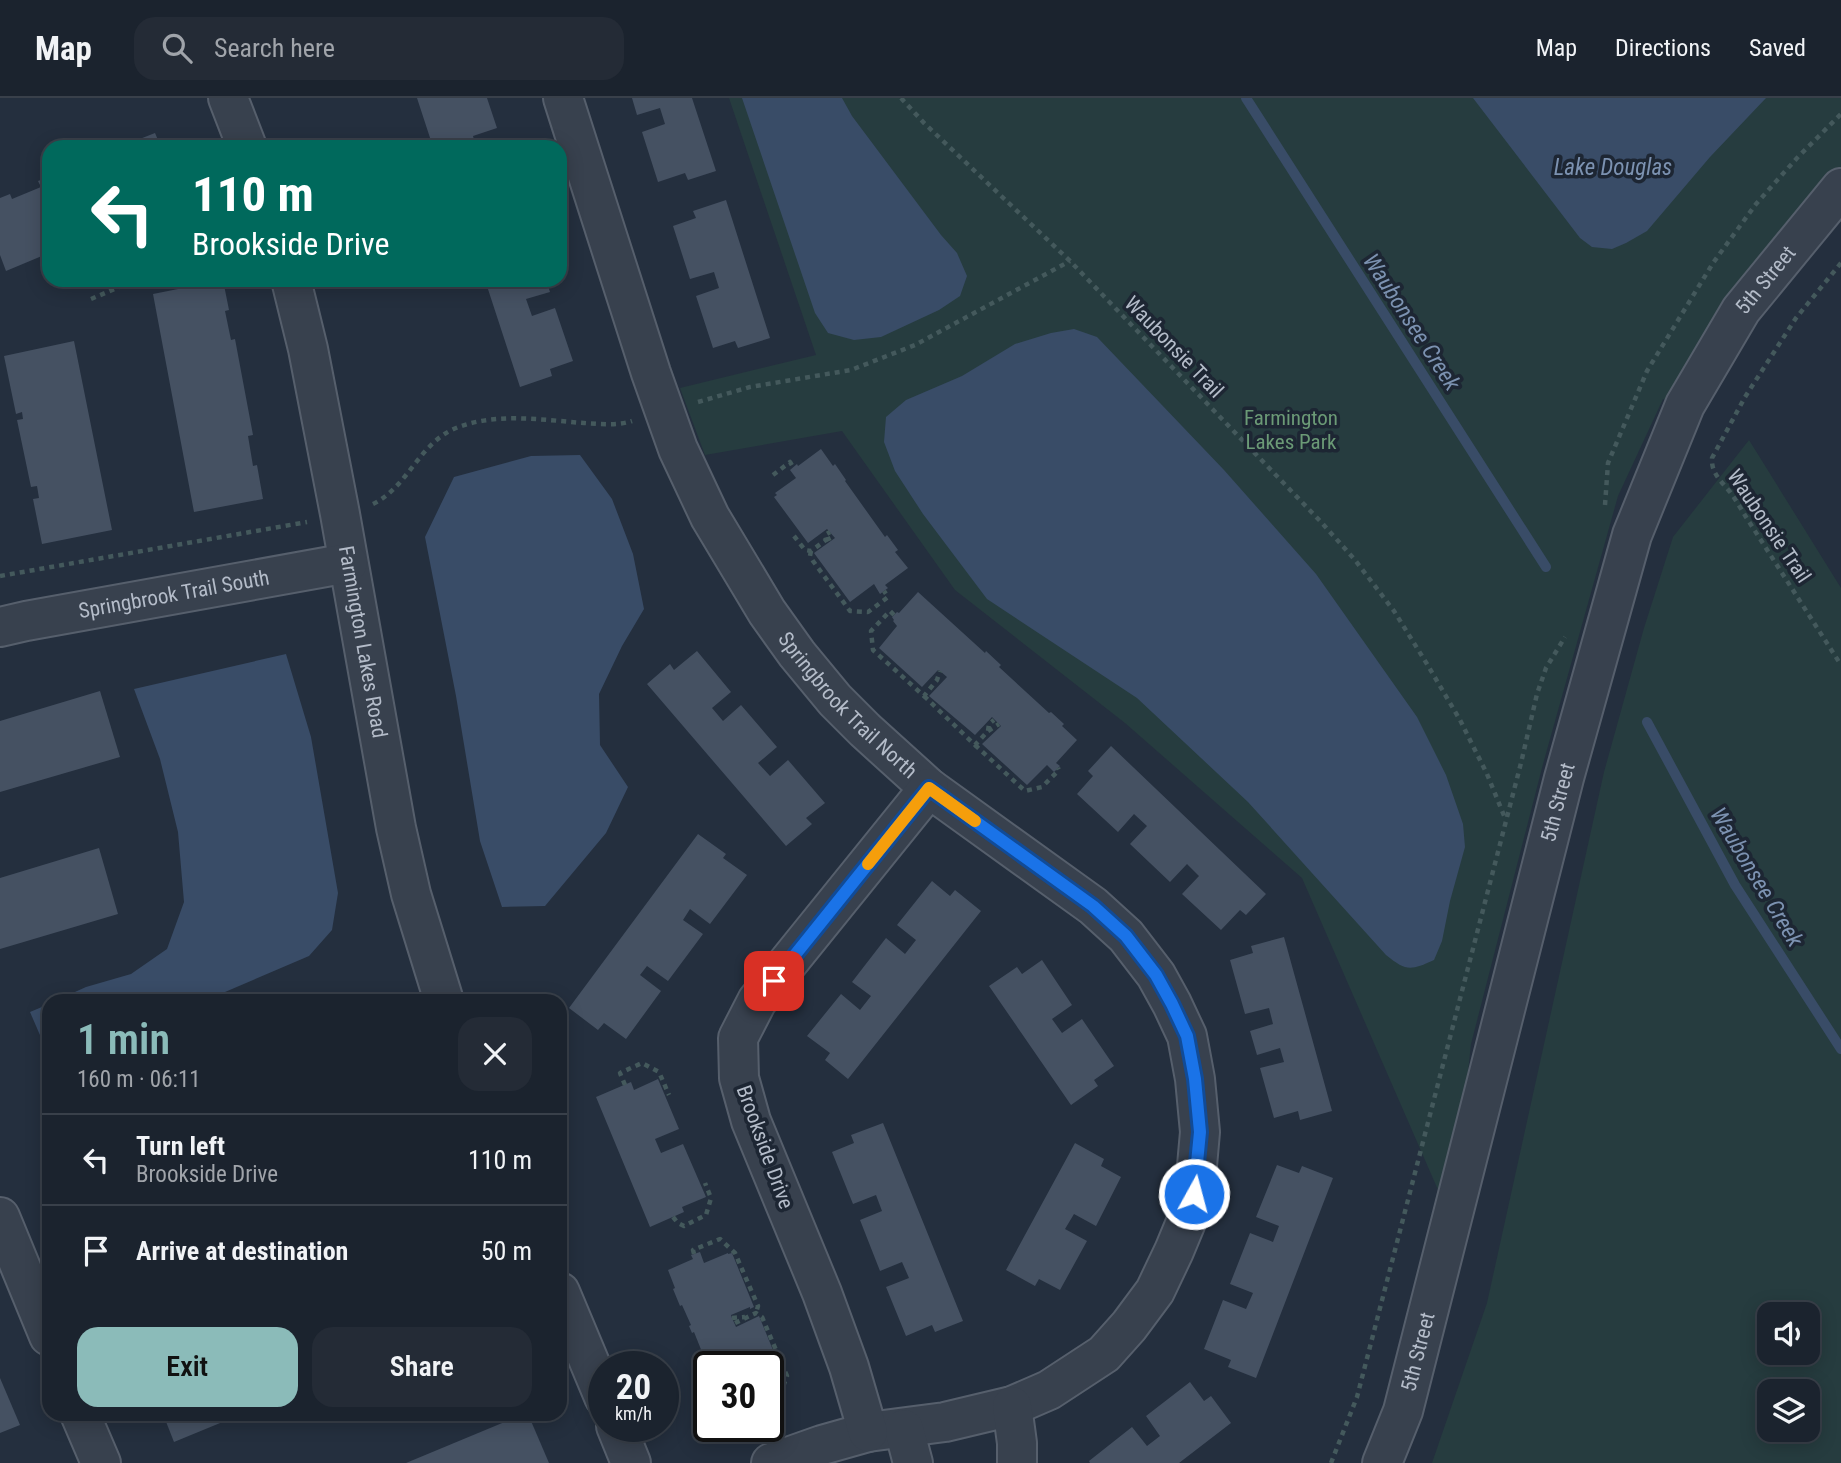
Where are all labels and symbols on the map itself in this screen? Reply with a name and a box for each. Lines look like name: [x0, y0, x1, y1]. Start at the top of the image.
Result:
water label: Lake Douglas: [1554, 154, 1672, 181]
street label: 5th Street: [1731, 241, 1800, 319]
water label: Waubonsee Creek: [1357, 249, 1466, 397]
street label: Waubonsie Trail: [1120, 291, 1228, 403]
park label: Farmington Lakes Park: [1244, 406, 1338, 454]
street label: Waubonsie Trail: [1722, 465, 1816, 587]
street label: Farmington Lakes Road: [334, 544, 392, 740]
street label: Springbrook Trail South: [77, 565, 271, 623]
street label: Springbrook Trail North: [773, 627, 922, 783]
street label: 5th Street: [1536, 760, 1580, 845]
water label: Waubonsee Creek: [1704, 803, 1809, 953]
pin: [744, 951, 804, 1011]
street label: Brookside Drive: [732, 1082, 798, 1212]
position arrow: [1157, 1157, 1231, 1231]
street label: 5th Street: [1396, 1310, 1440, 1394]
speed limit sign: 30: [693, 1351, 784, 1442]

